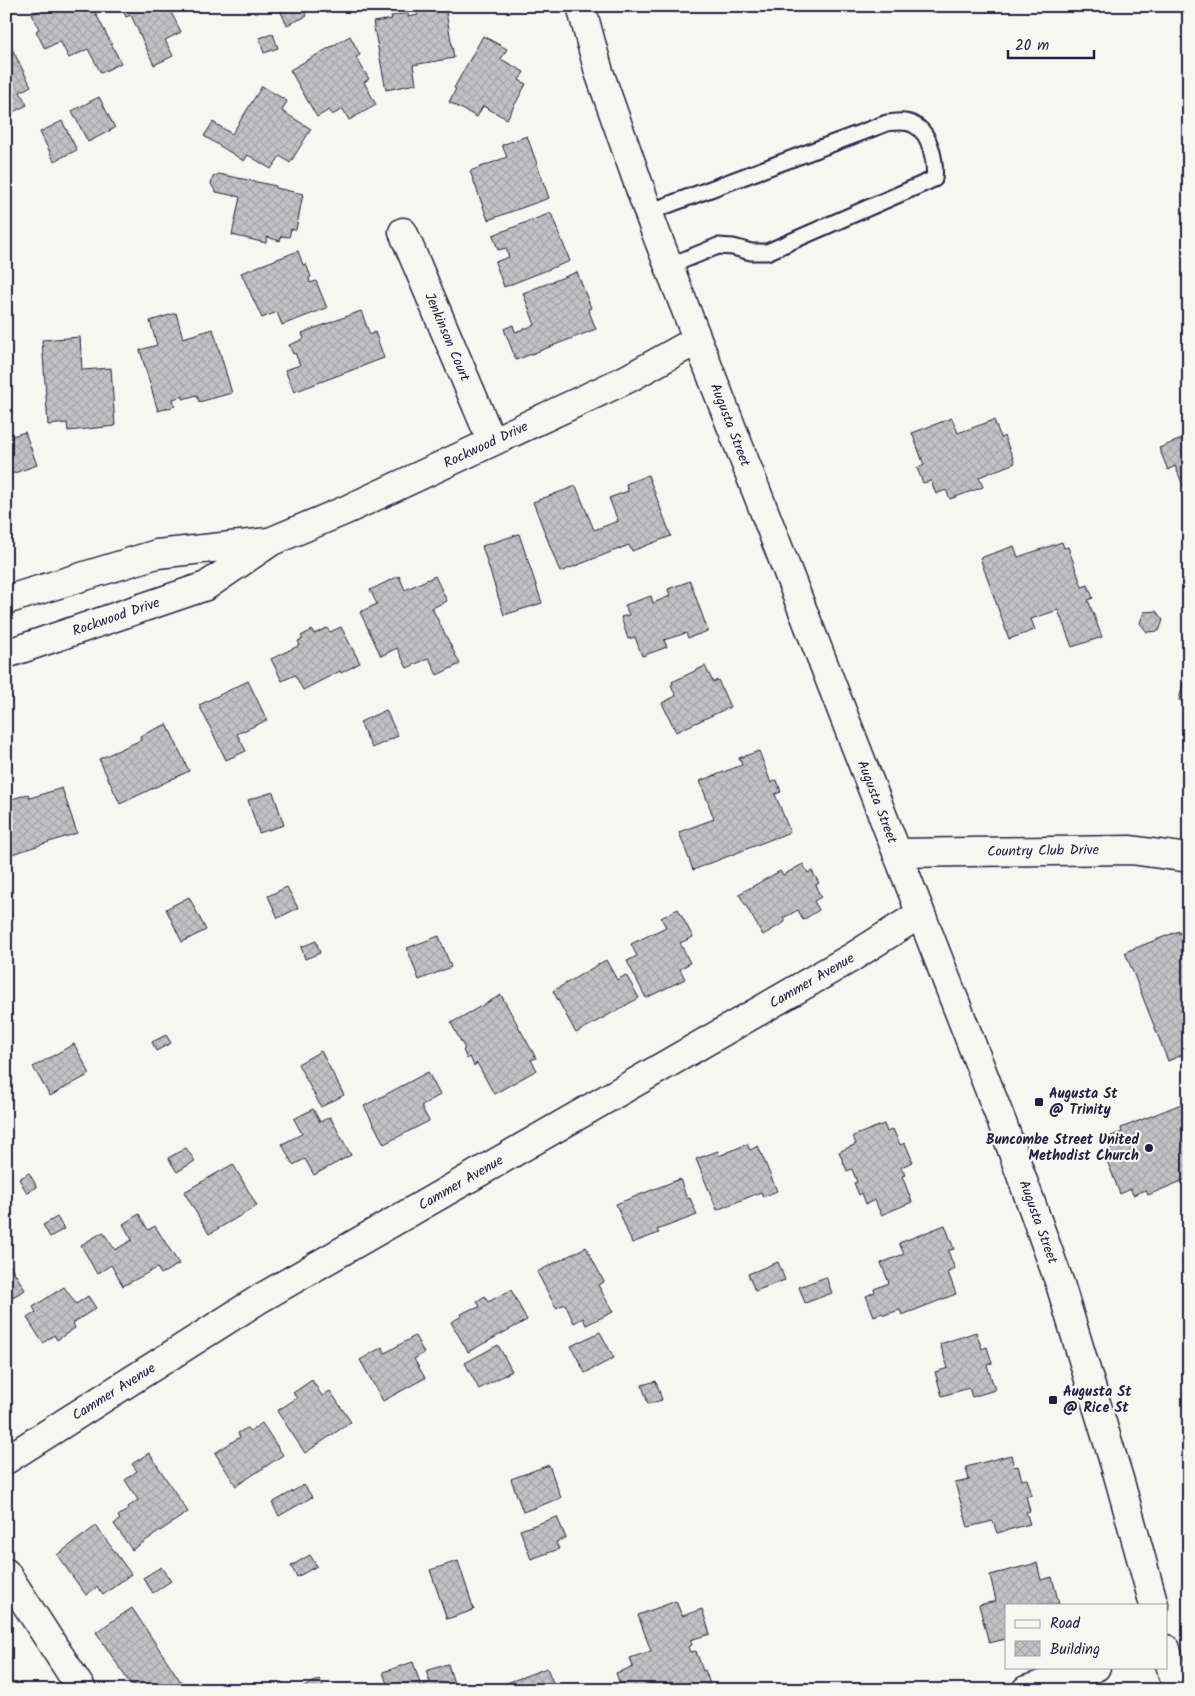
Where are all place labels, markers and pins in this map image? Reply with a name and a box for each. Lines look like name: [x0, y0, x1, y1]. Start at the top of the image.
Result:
place label: Augusta St @ Trinity: [1049, 1083, 1118, 1121]
marker: Augusta St @ Trinity: [1033, 1096, 1045, 1108]
place label: Buncombe Street United Methodist Church: [986, 1129, 1139, 1167]
marker: Buncombe Street United Methodist Church: [1143, 1142, 1155, 1154]
place label: Augusta St @ Rice St: [1063, 1381, 1132, 1419]
marker: Augusta St @ Rice St: [1047, 1394, 1059, 1406]

